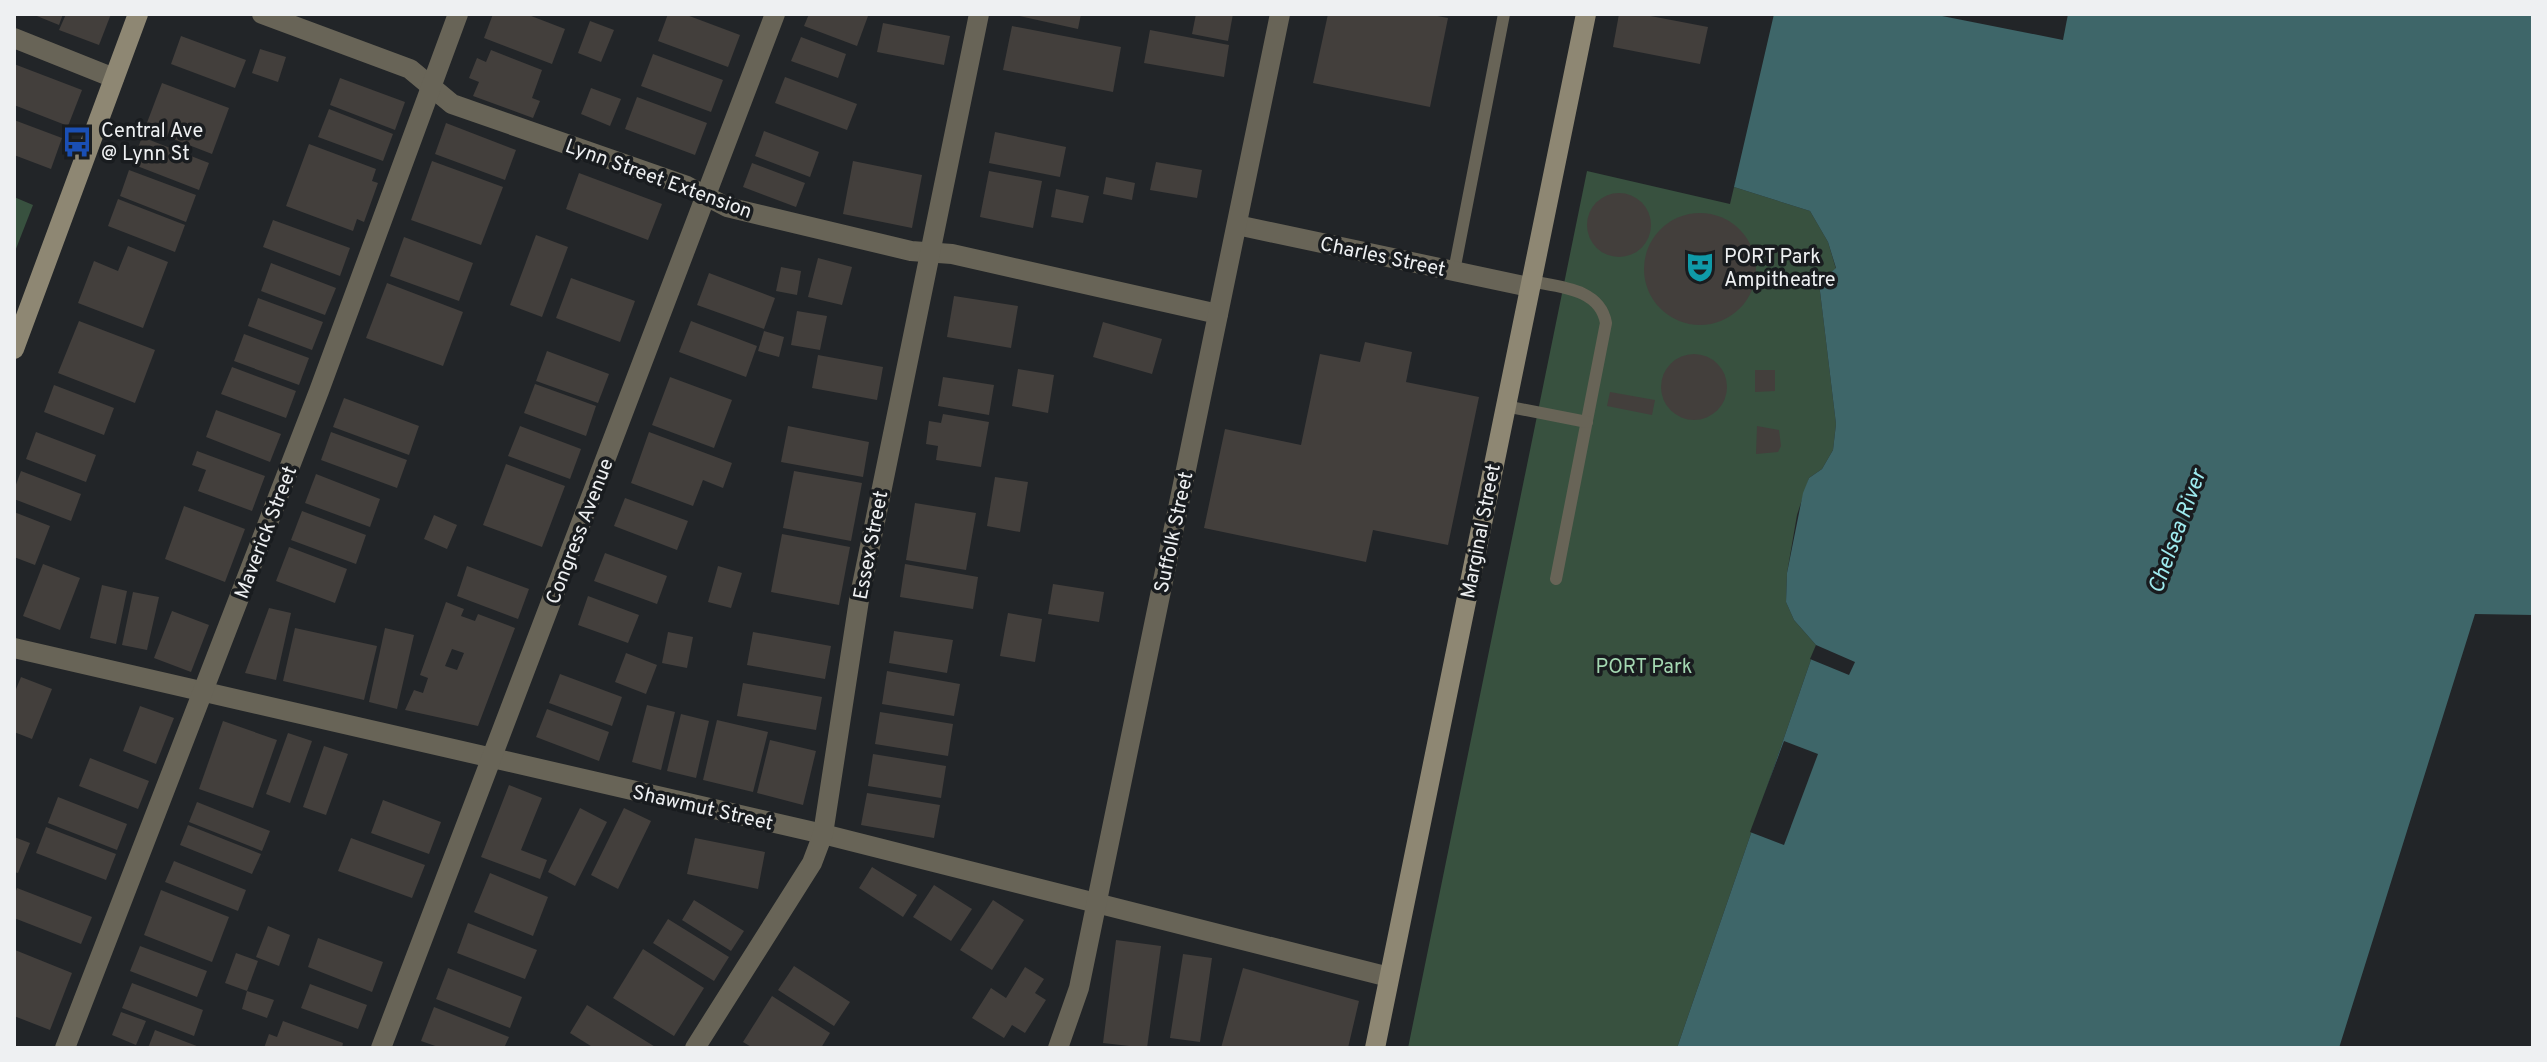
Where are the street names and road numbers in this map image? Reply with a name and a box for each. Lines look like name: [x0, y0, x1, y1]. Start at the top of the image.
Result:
street label: Lynn Street Extension: [561, 134, 755, 226]
street label: Charles Street: [1317, 232, 1448, 284]
street label: Congress Avenue: [541, 455, 621, 608]
street label: Marginal Street: [1456, 462, 1508, 601]
street label: Maverick Street: [230, 463, 304, 603]
street label: Suffolk Street: [1149, 469, 1201, 596]
street label: Essex Street: [849, 489, 895, 602]
street label: Shawmut Street: [630, 780, 775, 838]

